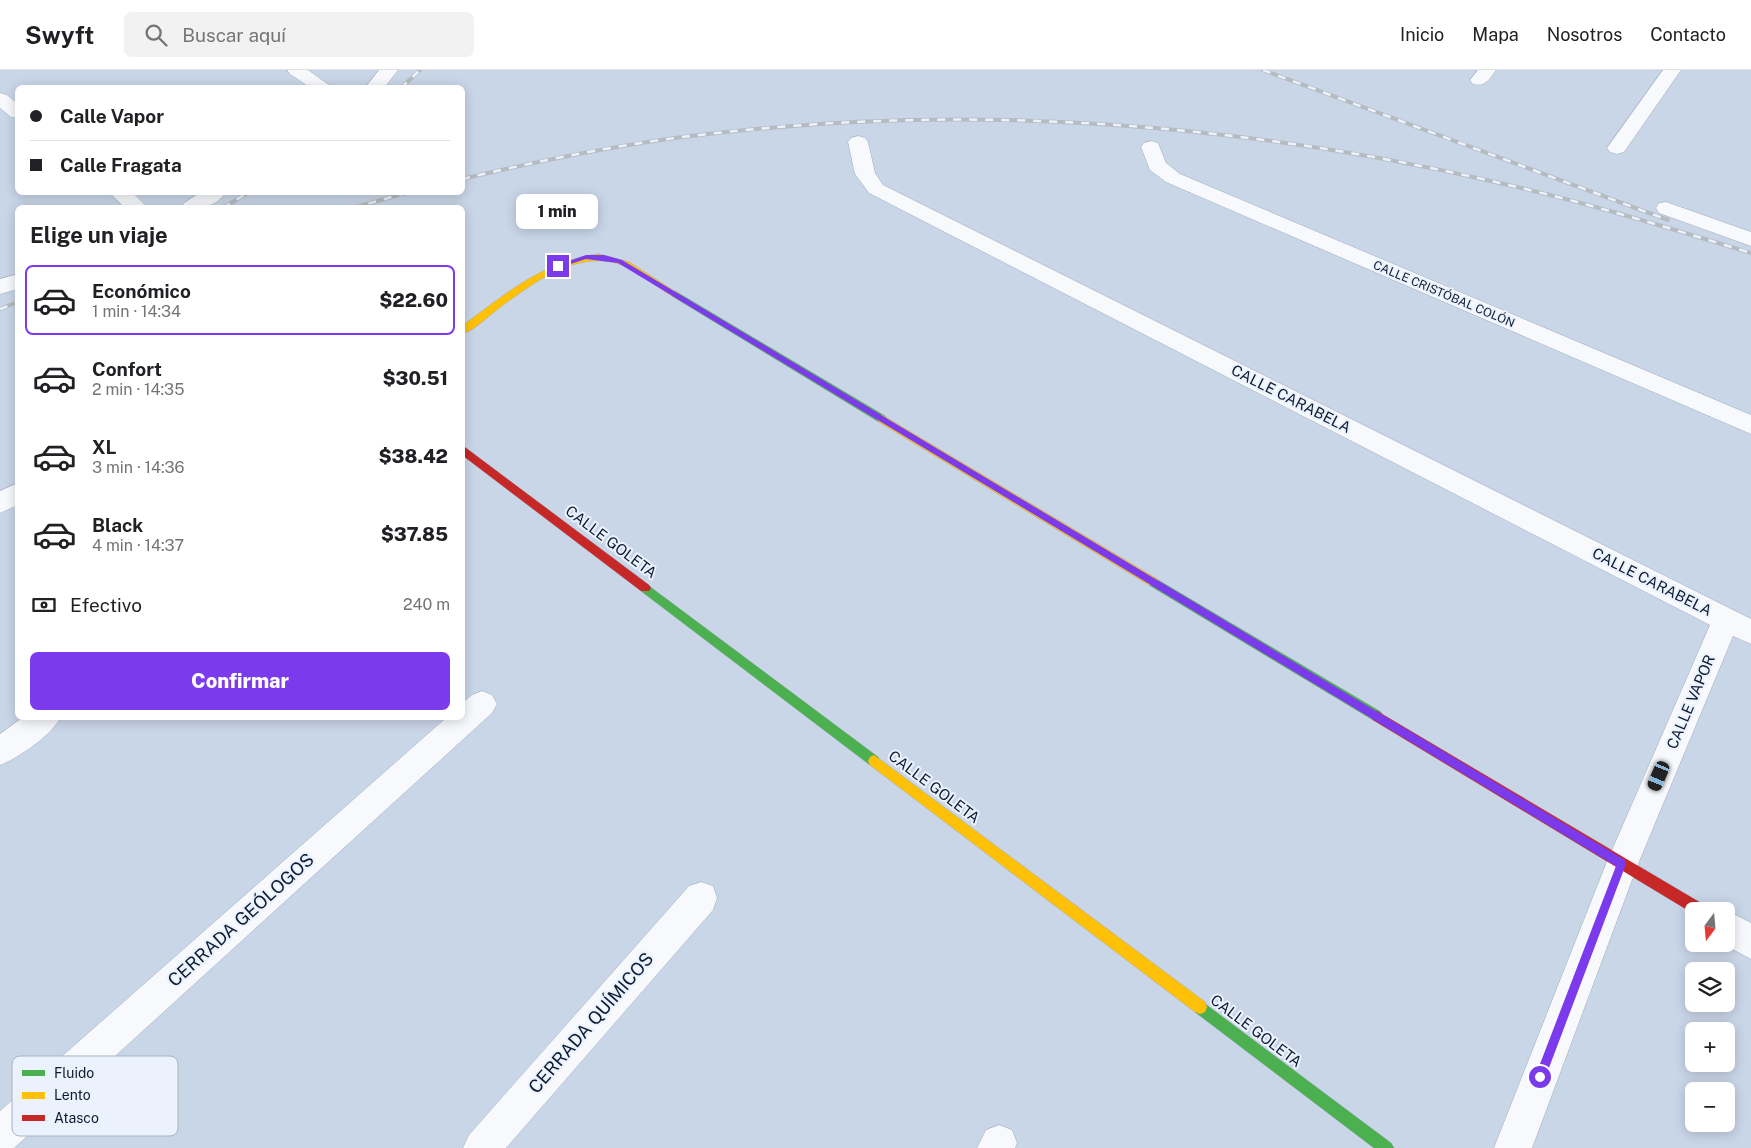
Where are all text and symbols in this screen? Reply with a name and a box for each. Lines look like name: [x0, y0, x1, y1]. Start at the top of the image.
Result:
search box: [124, 12, 474, 57]
text: Swyft: [25, 21, 94, 49]
icon: search: [142, 21, 170, 49]
text: Buscar aquí: [182, 24, 286, 46]
text: Inicio: [1400, 24, 1444, 45]
text: Mapa: [1472, 24, 1519, 45]
text: Nosotros: [1547, 24, 1622, 45]
text: Contacto: [1650, 24, 1726, 45]
text: Calle Vapor: [60, 105, 164, 127]
text: Calle Fragata: [60, 154, 182, 176]
callout: 1 min: [517, 194, 599, 228]
text: 1 min: [537, 202, 577, 221]
text: Elige un viaje: [30, 222, 168, 248]
route end: [547, 255, 569, 277]
street label: CALLE CRISTÓBAL COLÓN: [1371, 258, 1517, 330]
icon: car: [32, 278, 77, 323]
text: Económico: [92, 280, 191, 302]
text: $22.60: [379, 289, 448, 311]
text: 1 min · 14:34: [92, 302, 181, 321]
icon: car: [32, 356, 77, 401]
text: Confort: [92, 358, 162, 380]
street label: CALLE CARABELA: [1229, 361, 1354, 436]
text: $30.51: [382, 367, 448, 389]
text: 2 min · 14:35: [92, 380, 184, 399]
icon: car: [32, 434, 77, 479]
text: XL: [92, 436, 117, 458]
text: $38.42: [378, 445, 448, 467]
text: 3 min · 14:36: [92, 458, 185, 477]
street label: CALLE GOLETA: [562, 502, 660, 582]
icon: car: [32, 512, 77, 557]
text: Black: [92, 514, 143, 536]
text: $37.85: [381, 523, 448, 545]
text: 4 min · 14:37: [92, 536, 184, 555]
street label: CALLE CARABELA: [1590, 544, 1715, 619]
icon: cash: [30, 591, 58, 619]
text: Efectivo: [70, 594, 142, 616]
text: 240 m: [403, 595, 450, 614]
button: Confirmar: [30, 652, 450, 710]
street label: CALLE VAPOR: [1663, 652, 1718, 751]
street label: CALLE GOLETA: [885, 747, 983, 827]
car: [1646, 759, 1671, 793]
street label: CERRADA GEÓLOGOS: [163, 848, 318, 991]
north arrow: [1685, 902, 1735, 952]
map controls: [1685, 902, 1735, 1132]
street label: CERRADA QUÍMICOS: [523, 947, 657, 1097]
button: layers: [1685, 962, 1735, 1012]
street label: CALLE GOLETA: [1207, 991, 1305, 1071]
button: +: [1685, 1022, 1735, 1072]
legend: [12, 1056, 178, 1136]
text: Fluido: [54, 1065, 94, 1081]
route start: [1529, 1066, 1551, 1088]
button: −: [1685, 1082, 1735, 1132]
text: Lento: [54, 1087, 91, 1103]
text: Atasco: [54, 1110, 99, 1126]

